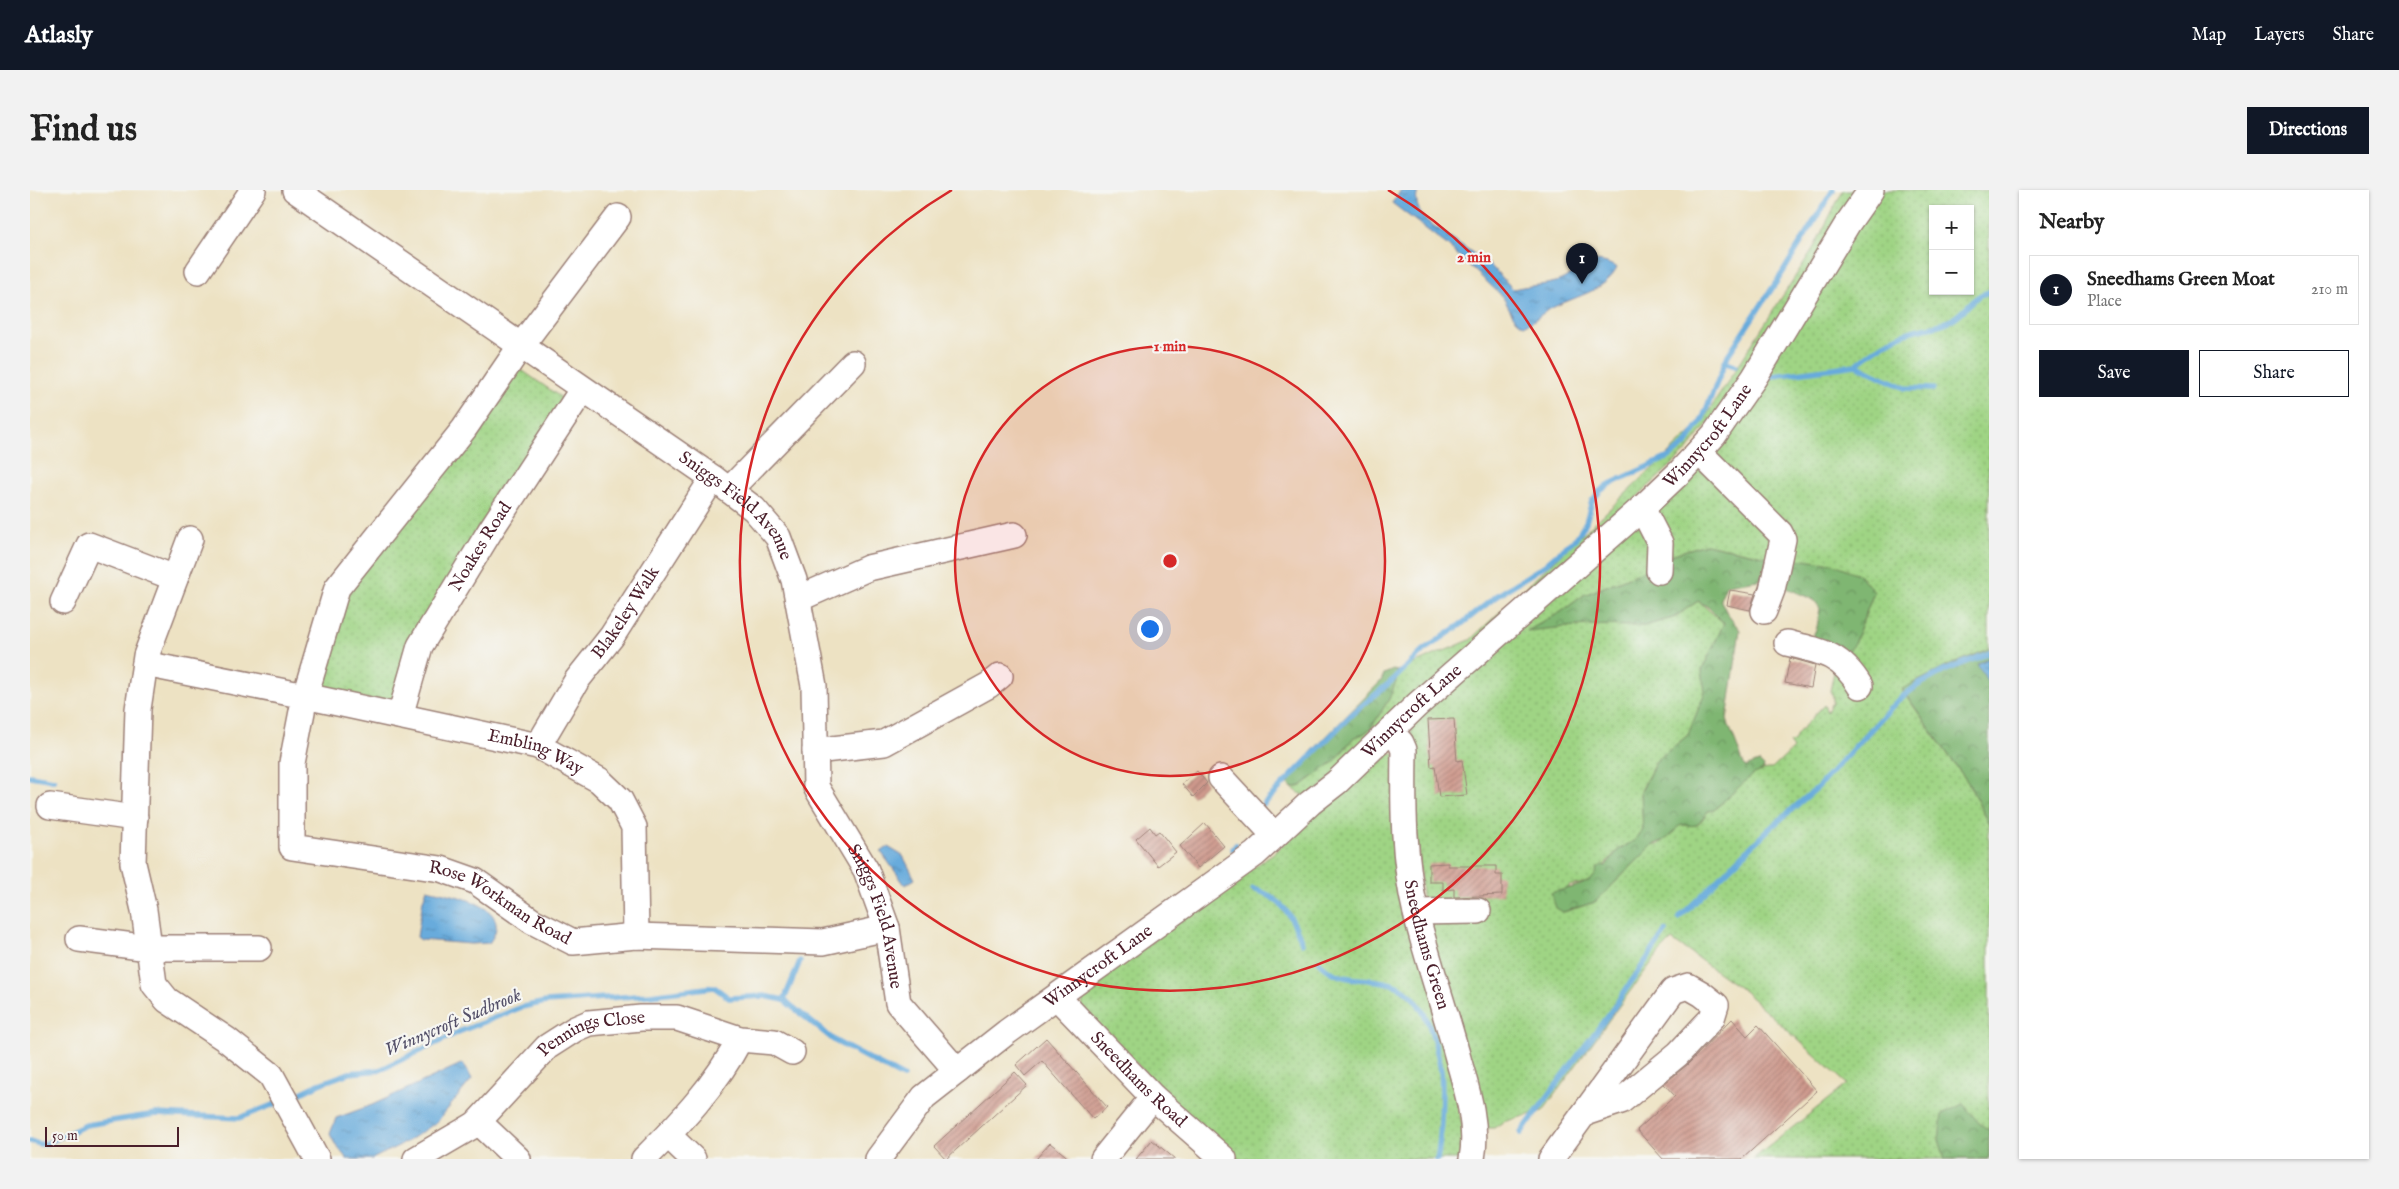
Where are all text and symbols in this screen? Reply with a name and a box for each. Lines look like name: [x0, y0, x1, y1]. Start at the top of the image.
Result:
text: Atlasly: [25, 20, 93, 51]
text: Map: [2192, 24, 2226, 47]
text: Layers: [2254, 24, 2305, 47]
text: Share: [2333, 24, 2374, 47]
button: Directions: [2247, 107, 2369, 154]
text: Find us: [30, 108, 137, 153]
map controls: [1929, 205, 1974, 295]
button: +: [1929, 205, 1974, 250]
text: Nearby: [2039, 209, 2104, 236]
pin: 1: [1566, 243, 1598, 284]
text: 2 min: [1457, 248, 1491, 267]
button: −: [1929, 250, 1974, 295]
text: Sneedhams Green Moat: [2087, 268, 2275, 292]
text: 1: [2053, 280, 2059, 300]
text: 210 m: [2311, 280, 2348, 300]
text: Place: [2087, 292, 2122, 312]
text: 1 min: [1154, 337, 1186, 356]
button: Save: [2039, 350, 2189, 397]
button: Share: [2199, 350, 2349, 397]
street label: Winnycroft Lane: [1658, 380, 1758, 493]
street label: Sniggs Field Avenue: [674, 446, 797, 563]
street label: Noakes Road: [444, 497, 517, 596]
centre of rings: [1161, 552, 1179, 570]
street label: Blakeley Walk: [587, 562, 665, 664]
your location: [1137, 616, 1163, 642]
street label: Winnycroft Lane: [1357, 659, 1467, 764]
street label: Embling Way: [486, 724, 588, 781]
street label: Sniggs Field Avenue: [842, 840, 907, 990]
street label: Rose Workman Road: [427, 856, 575, 951]
street label: Sneedhams Green: [1398, 878, 1455, 1013]
street label: Winnycroft Lane: [1039, 920, 1157, 1013]
water label: Winnycroft Sudbrook: [381, 983, 525, 1063]
street label: Pennings Close: [532, 1006, 646, 1062]
street label: Sneedhams Road: [1085, 1027, 1192, 1133]
scale bar: [45, 1124, 179, 1147]
text: 50 m: [52, 1127, 78, 1145]

